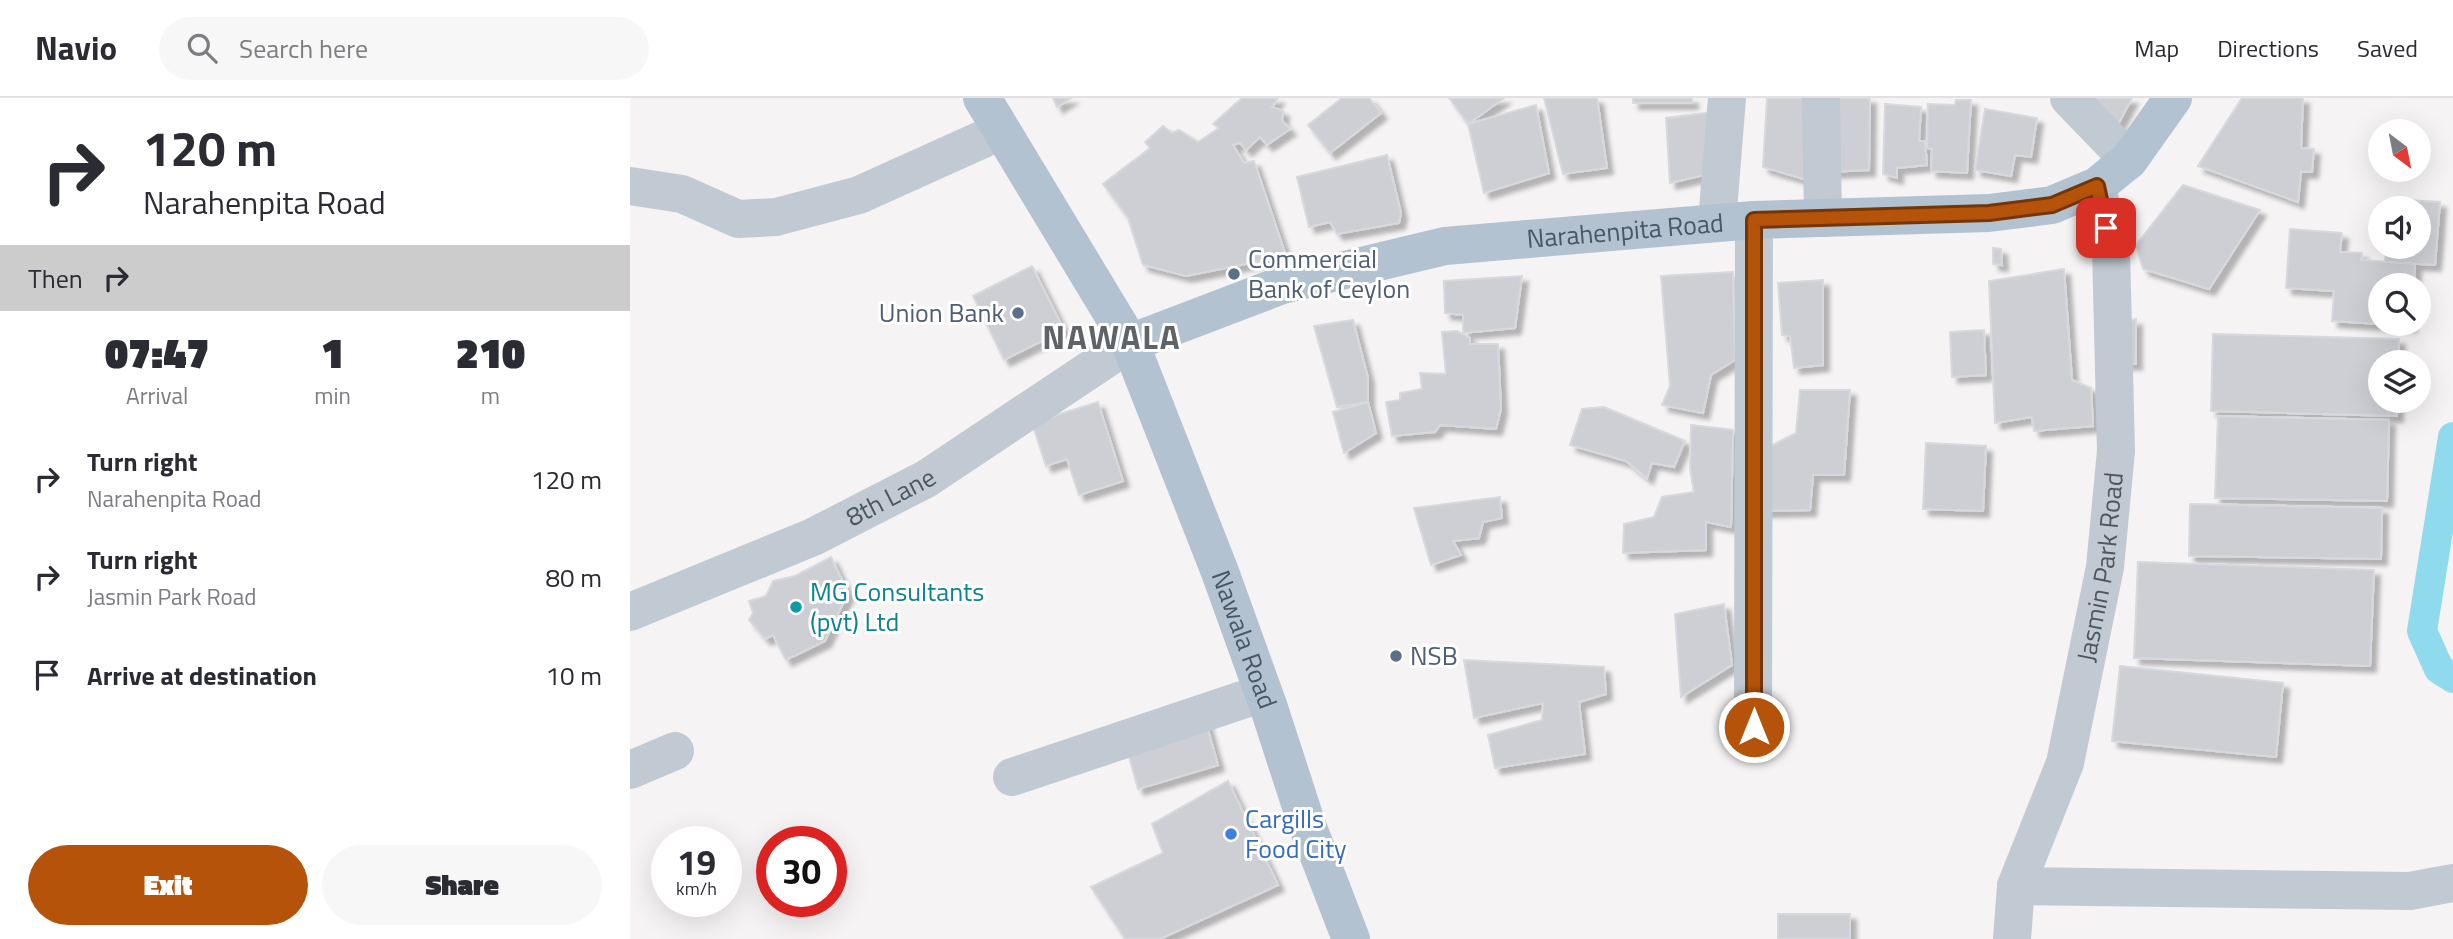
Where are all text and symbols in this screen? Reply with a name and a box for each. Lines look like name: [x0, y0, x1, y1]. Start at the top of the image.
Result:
search box: [159, 17, 649, 80]
text: Navio: [35, 23, 117, 73]
icon: search: [183, 29, 221, 67]
text: Search here: [239, 29, 368, 68]
text: Map: [2134, 30, 2179, 66]
text: Directions: [2217, 30, 2319, 66]
text: Saved: [2357, 30, 2418, 66]
text: 120 m: [143, 110, 277, 185]
north arrow: [2368, 119, 2431, 182]
map controls: [2368, 119, 2431, 413]
icon: right: [28, 126, 119, 217]
text: Narahenpita Road: [143, 178, 386, 226]
button: sound: [2368, 196, 2431, 259]
pin: [2076, 198, 2136, 258]
street label: Narahenpita Road: [1525, 203, 1725, 258]
icon: arrive: [2087, 209, 2125, 247]
place label: Commercial Bank of Ceylon: [1248, 239, 1410, 308]
text: Then: [28, 259, 83, 298]
icon: right: [97, 259, 135, 297]
marker: Commercial Bank of Ceylon: [1226, 266, 1242, 282]
button: search: [2368, 273, 2431, 336]
place label: Union Bank: [879, 293, 1004, 332]
marker: Union Bank: [1010, 305, 1026, 321]
district label: NAWALA: [1042, 312, 1182, 362]
text: 07:47: [105, 320, 209, 384]
text: 1: [321, 320, 344, 384]
text: 210: [456, 320, 525, 384]
button: layers: [2368, 350, 2431, 413]
text: Arrival: [126, 378, 188, 413]
text: min: [314, 378, 351, 413]
text: m: [481, 378, 500, 413]
text: Turn right: [87, 442, 198, 481]
street label: 8th Lane: [839, 458, 943, 536]
icon: right: [28, 460, 66, 498]
text: 120 m: [531, 460, 602, 499]
street label: Jasmin Park Road: [2066, 470, 2133, 665]
text: Narahenpita Road: [87, 481, 261, 516]
text: Turn right: [87, 540, 198, 579]
icon: right: [28, 558, 66, 596]
text: 80 m: [545, 558, 602, 597]
street label: Nawala Road: [1202, 565, 1288, 714]
place label: MG Consultants (pvt) Ltd: [810, 572, 984, 641]
text: Jasmin Park Road: [87, 579, 256, 614]
marker: MG Consultants (pvt) Ltd: [788, 599, 804, 615]
place label: NSB: [1410, 636, 1458, 675]
marker: NSB: [1388, 648, 1404, 664]
icon: arrive: [28, 656, 66, 694]
text: Arrive at destination: [87, 656, 317, 695]
text: 10 m: [545, 656, 602, 695]
position arrow: [1717, 690, 1791, 764]
place label: Cargills Food City: [1245, 799, 1347, 868]
speed limit sign: 30: [756, 826, 847, 917]
marker: Cargills Food City: [1223, 826, 1239, 842]
text: 19: [677, 835, 716, 889]
button: Exit: [28, 845, 308, 925]
button: Share: [322, 845, 602, 925]
text: km/h: [676, 875, 717, 902]

